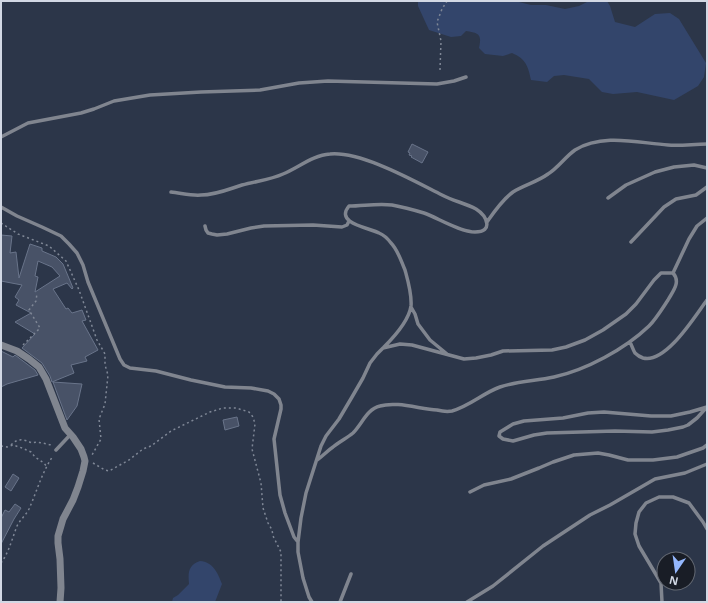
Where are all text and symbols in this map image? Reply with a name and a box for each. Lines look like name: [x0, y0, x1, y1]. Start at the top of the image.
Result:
north arrow: [656, 551, 696, 591]
text: N: [668, 573, 680, 590]

